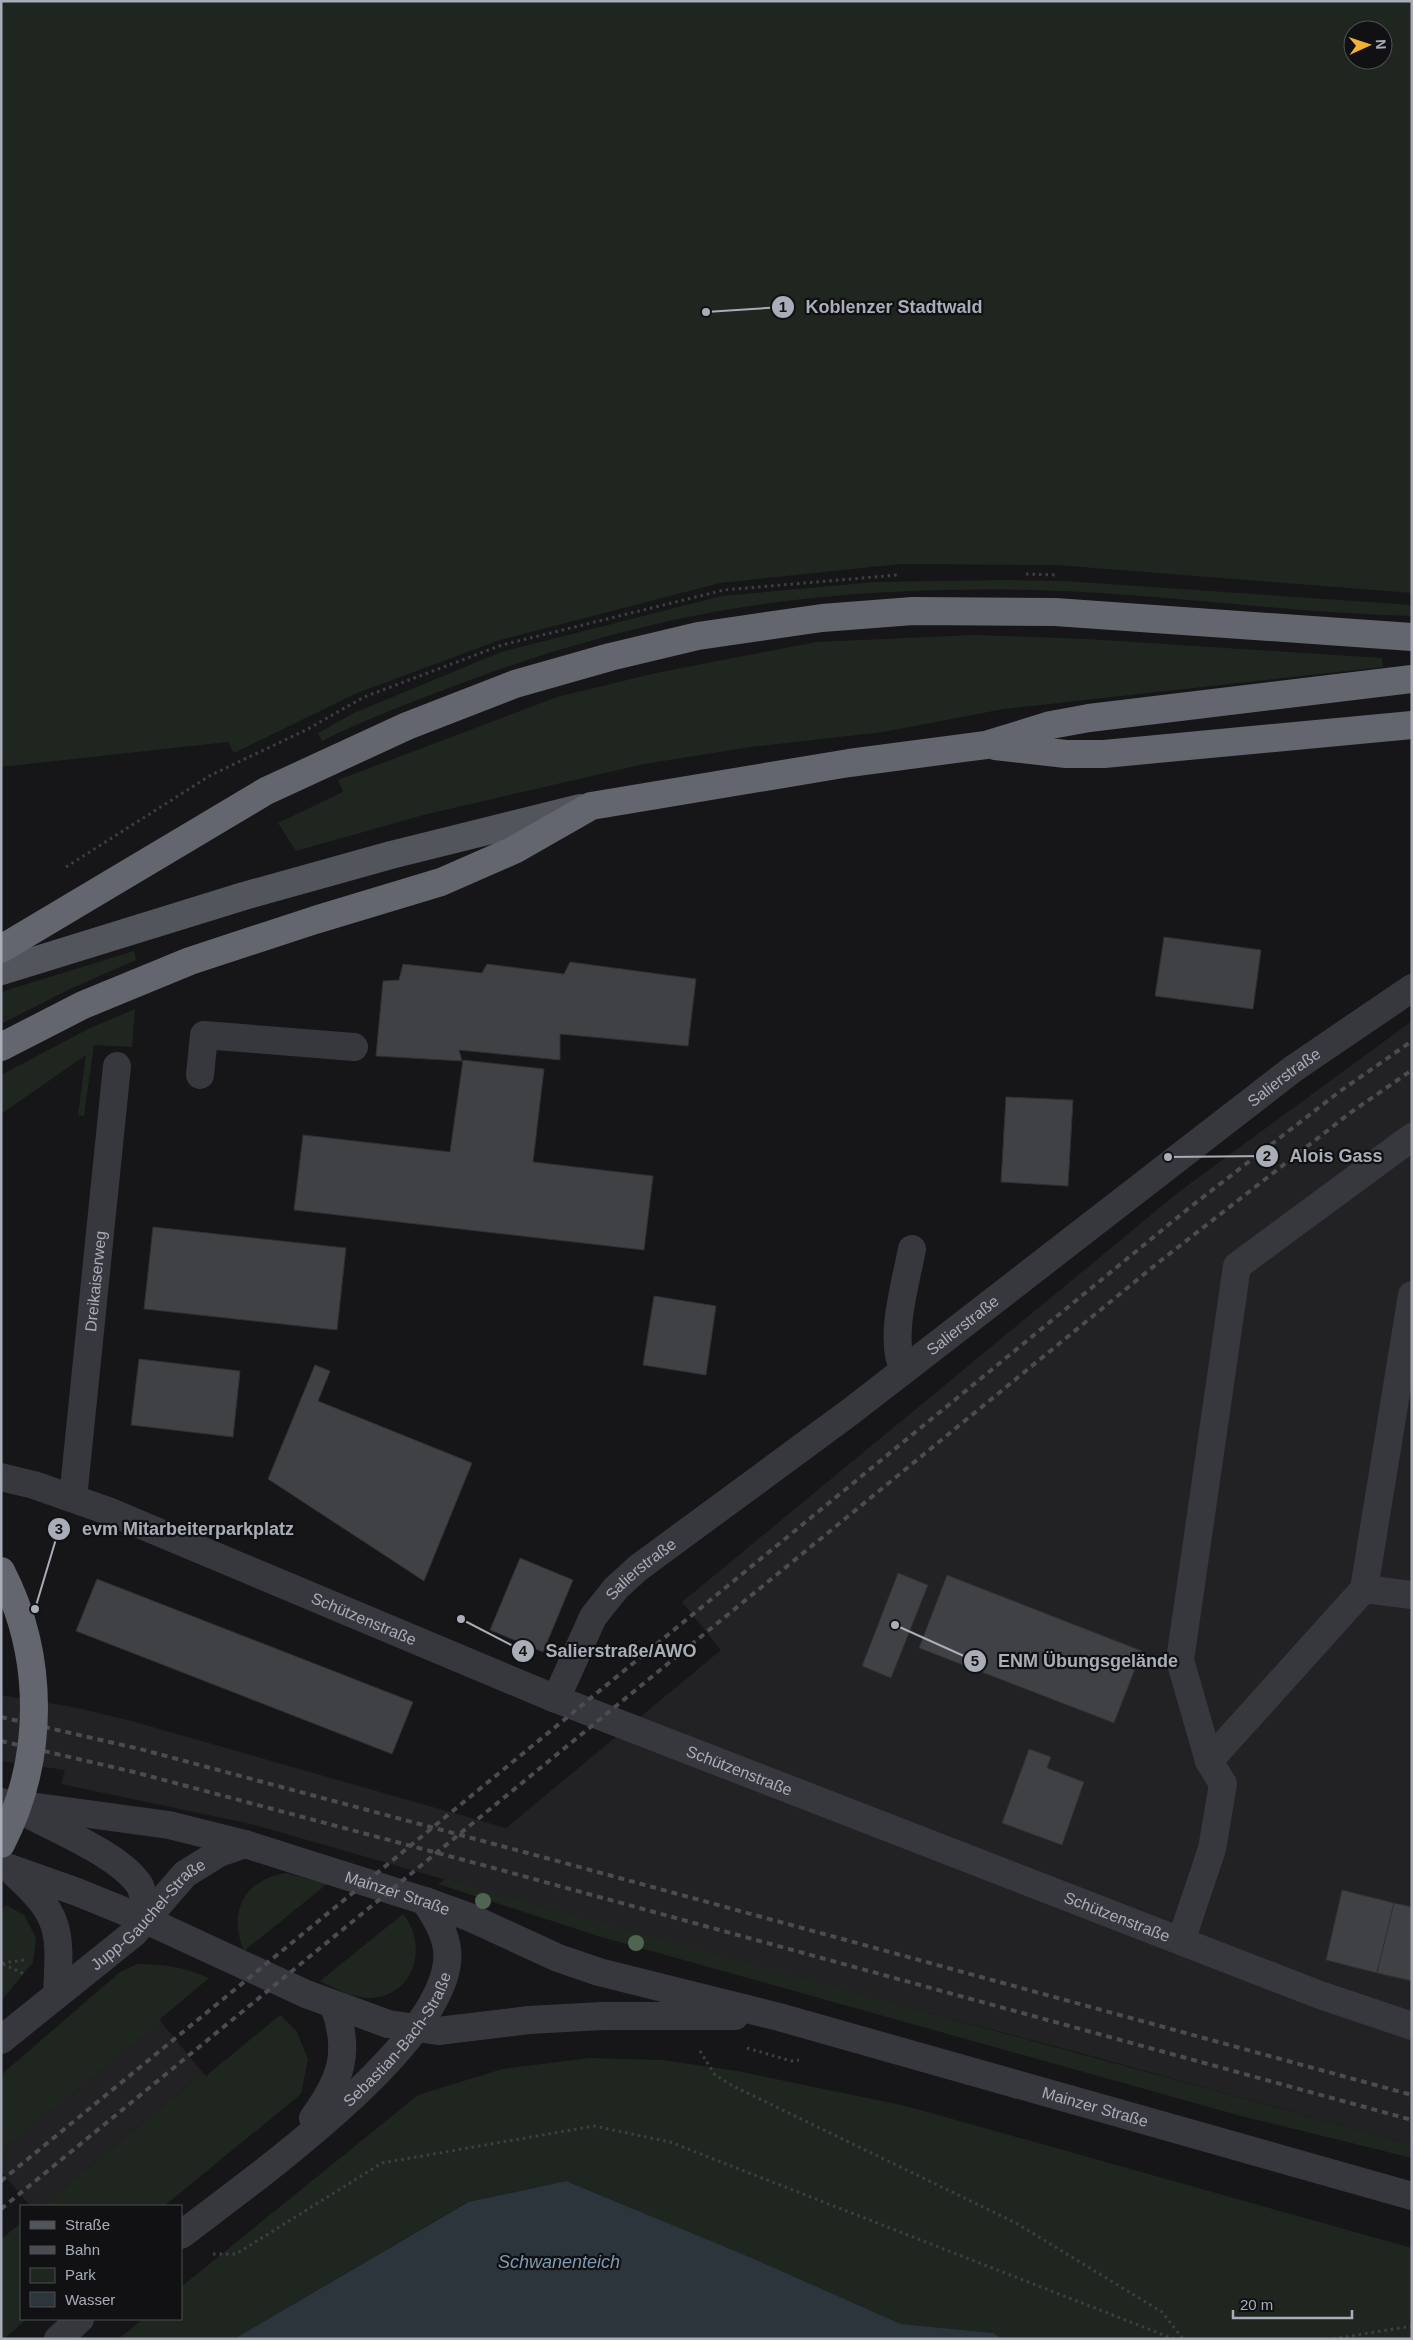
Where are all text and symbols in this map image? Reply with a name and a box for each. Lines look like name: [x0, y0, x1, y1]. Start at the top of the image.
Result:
north arrow: [1343, 20, 1393, 70]
text: N: [1373, 39, 1389, 50]
callout: Koblenzer Stadtwald: [770, 291, 992, 324]
text: Koblenzer Stadtwald: [805, 297, 983, 317]
text: 1: [779, 298, 787, 315]
street label: Salierstraße: [1244, 1044, 1323, 1110]
callout: Alois Gass: [1255, 1139, 1393, 1172]
text: Alois Gass: [1289, 1146, 1383, 1166]
text: 2: [1263, 1147, 1271, 1164]
street label: Dreikaiserweg: [81, 1230, 109, 1332]
street label: Salierstraße: [923, 1292, 1002, 1358]
callout: evm Mitarbeiterparkplatz: [47, 1512, 304, 1545]
text: evm Mitarbeiterparkplatz: [82, 1519, 294, 1539]
text: 3: [55, 1520, 63, 1537]
street label: Salierstraße: [602, 1535, 679, 1603]
street label: Schützenstraße: [309, 1589, 419, 1648]
callout: Salierstraße/AWO: [511, 1635, 707, 1668]
text: Salierstraße/AWO: [545, 1641, 697, 1661]
text: 4: [519, 1642, 528, 1659]
callout: ENM Übungsgelände: [963, 1644, 1188, 1677]
text: ENM Übungsgelände: [998, 1651, 1178, 1671]
text: 5: [971, 1652, 979, 1669]
street label: Schützenstraße: [684, 1742, 795, 1798]
street label: Jupp-Gauchel-Straße: [87, 1855, 208, 1973]
street label: Mainzer Straße: [343, 1868, 452, 1918]
street label: Schützenstraße: [1062, 1888, 1173, 1945]
street label: Sebastian-Bach-Straße: [340, 1970, 453, 2110]
street label: Mainzer Straße: [1040, 2083, 1150, 2130]
legend: [20, 2205, 182, 2320]
text: Straße: [65, 2216, 110, 2233]
text: Bahn: [65, 2241, 100, 2258]
water label: Schwanenteich: [498, 2252, 620, 2272]
text: Park: [65, 2266, 96, 2283]
scale bar: [1233, 2288, 1352, 2320]
text: Wasser: [65, 2291, 115, 2308]
text: 20 m: [1240, 2296, 1273, 2313]

